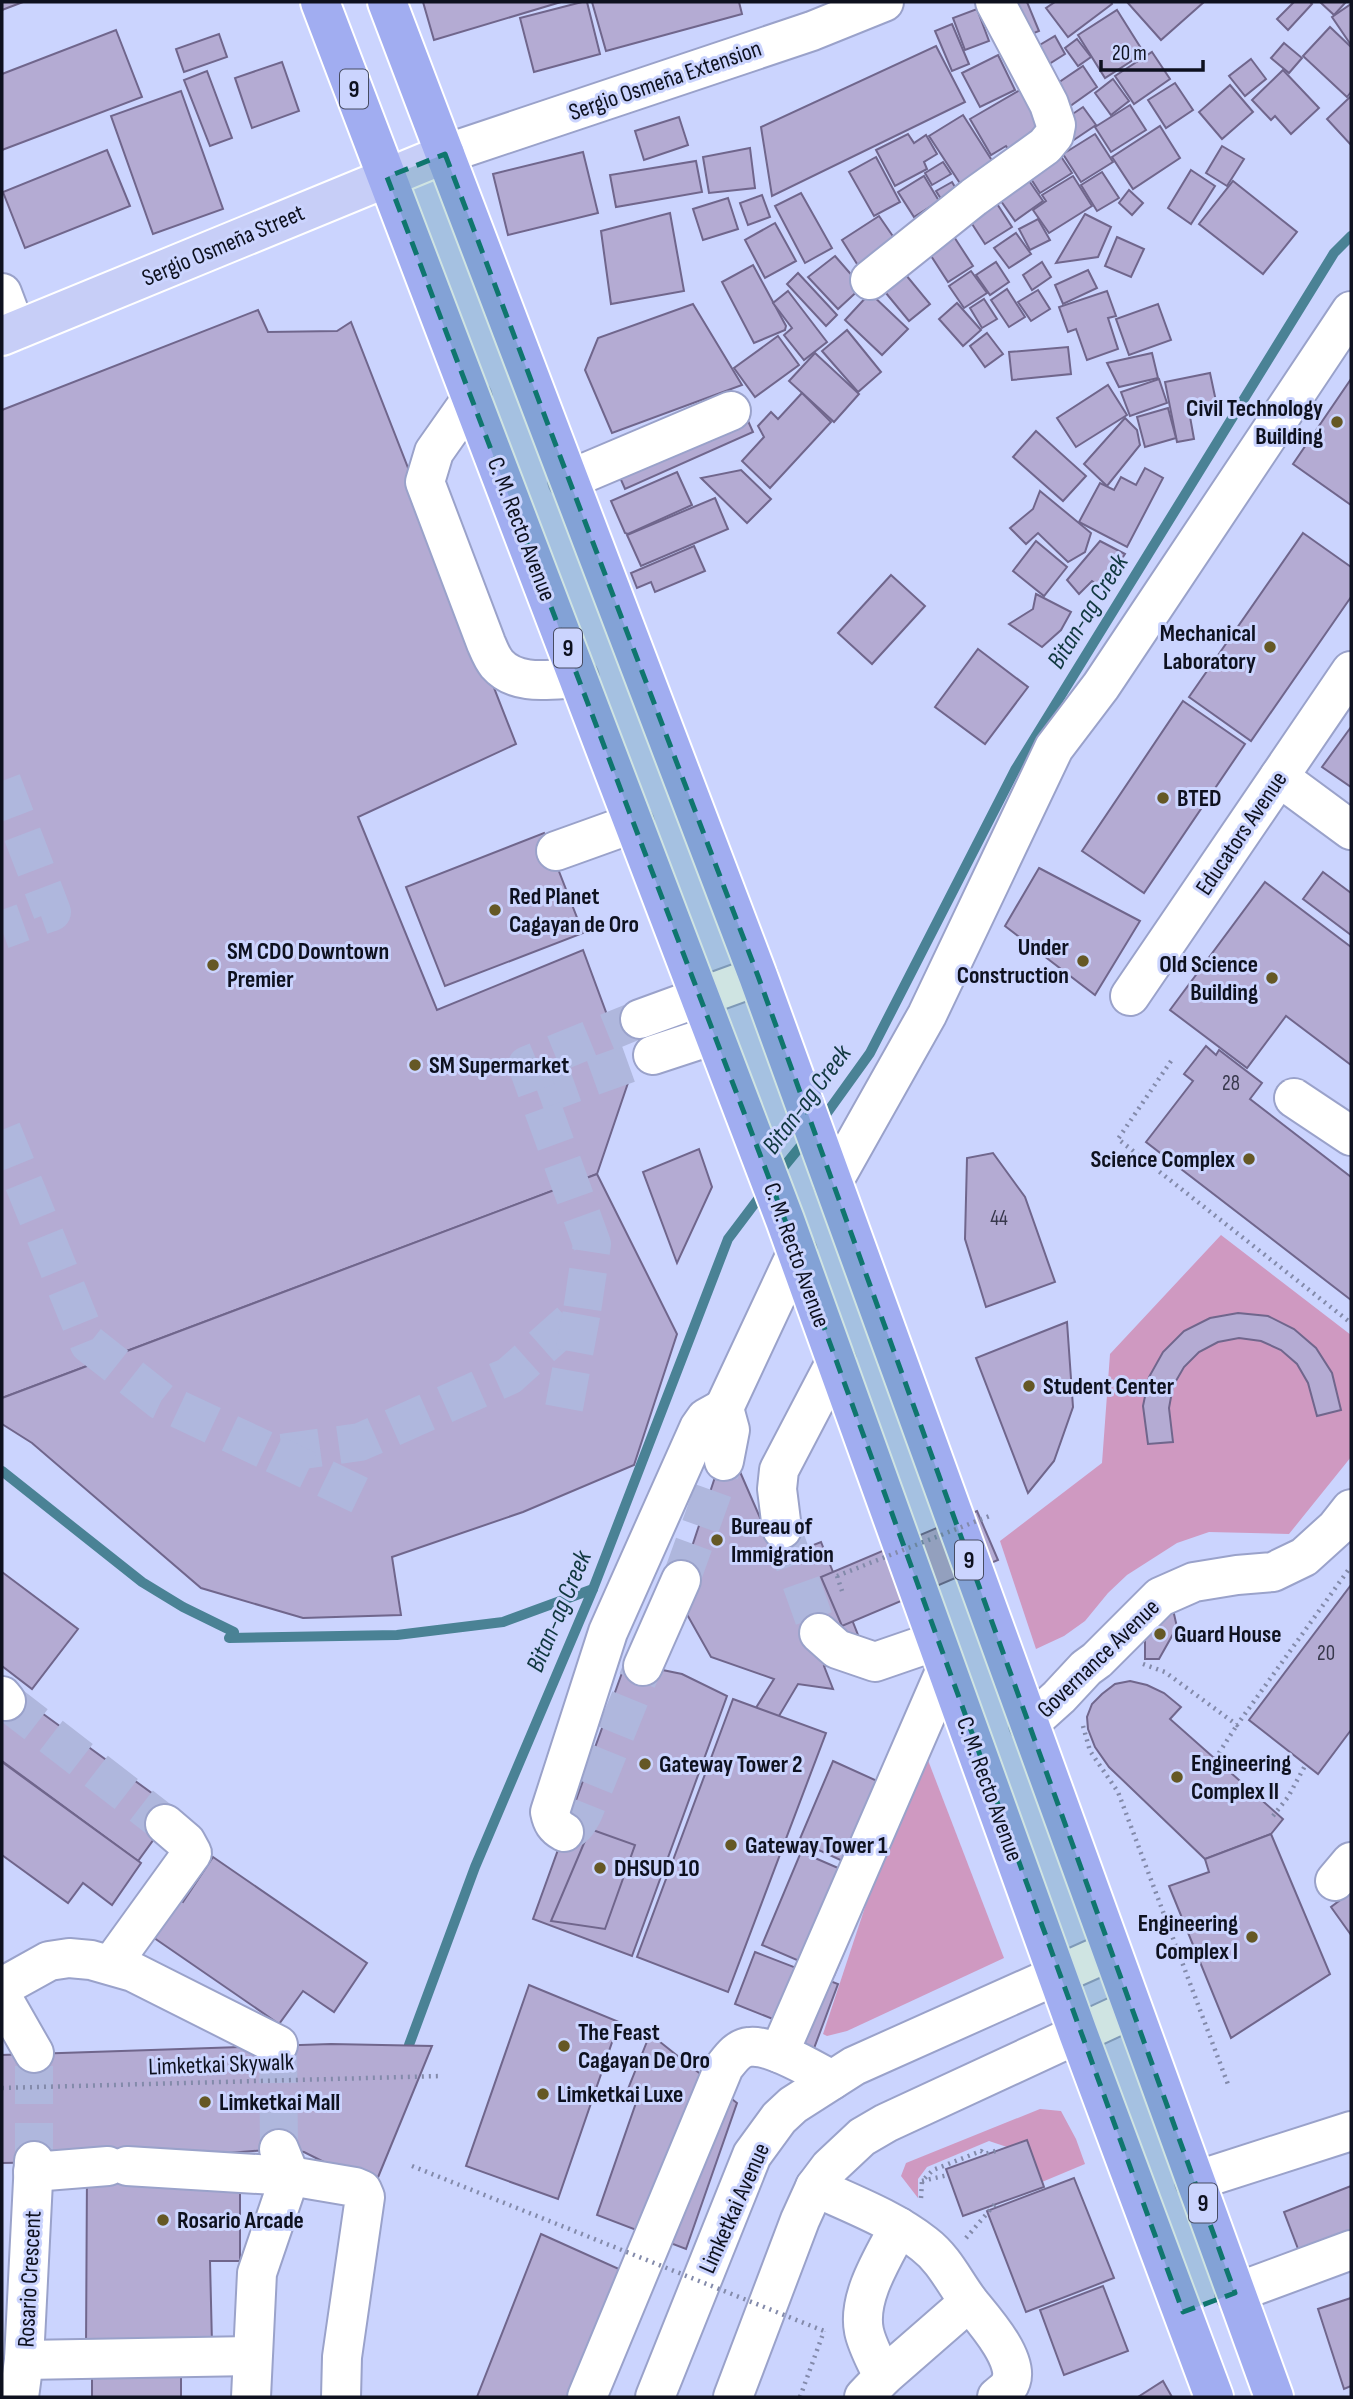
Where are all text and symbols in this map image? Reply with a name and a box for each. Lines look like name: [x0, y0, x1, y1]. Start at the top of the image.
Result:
scale bar: [1101, 28, 1202, 72]
street label: Sergio Osmeña Extension: [565, 34, 765, 127]
text: 20 m: [1112, 41, 1147, 66]
road number: 9: [340, 69, 368, 108]
street label: Sergio Osmeña Street: [138, 198, 309, 293]
place label: Civil Technology Building: [1186, 394, 1323, 451]
marker: Civil Technology Building: [1329, 414, 1345, 430]
street label: C. M. Recto Avenue: [481, 453, 562, 605]
water label: Bitan-ag Creek: [1041, 548, 1136, 675]
place label: Mechanical Laboratory: [1160, 619, 1256, 676]
road number: 9: [554, 628, 582, 668]
marker: Mechanical Laboratory: [1262, 639, 1278, 655]
street label: Educators Avenue: [1189, 766, 1293, 901]
place label: BTED: [1177, 784, 1222, 813]
marker: BTED: [1155, 790, 1171, 806]
place label: Red Planet Cagayan de Oro: [509, 882, 639, 939]
marker: Red Planet Cagayan de Oro: [487, 902, 503, 918]
place label: Under Construction: [957, 933, 1070, 990]
place label: SM CDO Downtown Premier: [227, 937, 389, 994]
place label: Old Science Building: [1159, 950, 1258, 1007]
marker: Under Construction: [1075, 953, 1091, 969]
marker: SM CDO Downtown Premier: [205, 957, 221, 973]
marker: Old Science Building: [1264, 970, 1280, 986]
water label: Bitan-ag Creek: [756, 1038, 859, 1161]
place label: SM Supermarket: [429, 1051, 569, 1080]
marker: SM Supermarket: [407, 1057, 423, 1073]
house number: 28: [1222, 1071, 1240, 1096]
place label: Science Complex: [1090, 1145, 1235, 1174]
marker: Science Complex: [1241, 1151, 1257, 1167]
street label: C. M. Recto Avenue: [757, 1179, 836, 1332]
house number: 44: [990, 1206, 1008, 1231]
place label: Student Center: [1043, 1372, 1175, 1401]
marker: Student Center: [1021, 1378, 1037, 1394]
place label: Bureau of Immigration: [731, 1512, 834, 1569]
marker: Bureau of Immigration: [709, 1532, 725, 1548]
road number: 9: [955, 1540, 983, 1580]
water label: Bitan-ag Creek: [520, 1545, 599, 1677]
street label: Governance Avenue: [1031, 1593, 1166, 1724]
place label: Guard House: [1174, 1620, 1281, 1649]
marker: Guard House: [1152, 1626, 1168, 1642]
house number: 20: [1317, 1641, 1335, 1666]
street label: C. M. Recto Avenue: [950, 1713, 1029, 1866]
place label: Engineering Complex II: [1191, 1749, 1291, 1806]
place label: Gateway Tower 2: [659, 1750, 802, 1779]
marker: Gateway Tower 2: [637, 1756, 653, 1772]
marker: Engineering Complex II: [1169, 1769, 1185, 1785]
place label: Gateway Tower 1: [745, 1831, 888, 1860]
marker: Gateway Tower 1: [723, 1837, 739, 1853]
place label: DHSUD 10: [614, 1854, 700, 1883]
marker: DHSUD 10: [592, 1860, 608, 1876]
place label: Engineering Complex I: [1138, 1909, 1238, 1966]
marker: Engineering Complex I: [1244, 1929, 1260, 1945]
place label: The Feast Cagayan De Oro: [578, 2018, 710, 2075]
marker: The Feast Cagayan De Oro: [556, 2038, 572, 2054]
street label: Limketkai Skywalk: [148, 2047, 294, 2082]
place label: Limketkai Luxe: [557, 2080, 683, 2109]
marker: Limketkai Luxe: [535, 2086, 551, 2102]
place label: Limketkai Mall: [219, 2088, 340, 2117]
marker: Limketkai Mall: [197, 2094, 213, 2110]
street label: Limketkai Avenue: [693, 2138, 776, 2278]
road number: 9: [1189, 2184, 1217, 2222]
place label: Rosario Arcade: [177, 2206, 304, 2235]
street label: Rosario Crescent: [11, 2210, 48, 2348]
marker: Rosario Arcade: [155, 2212, 171, 2228]

